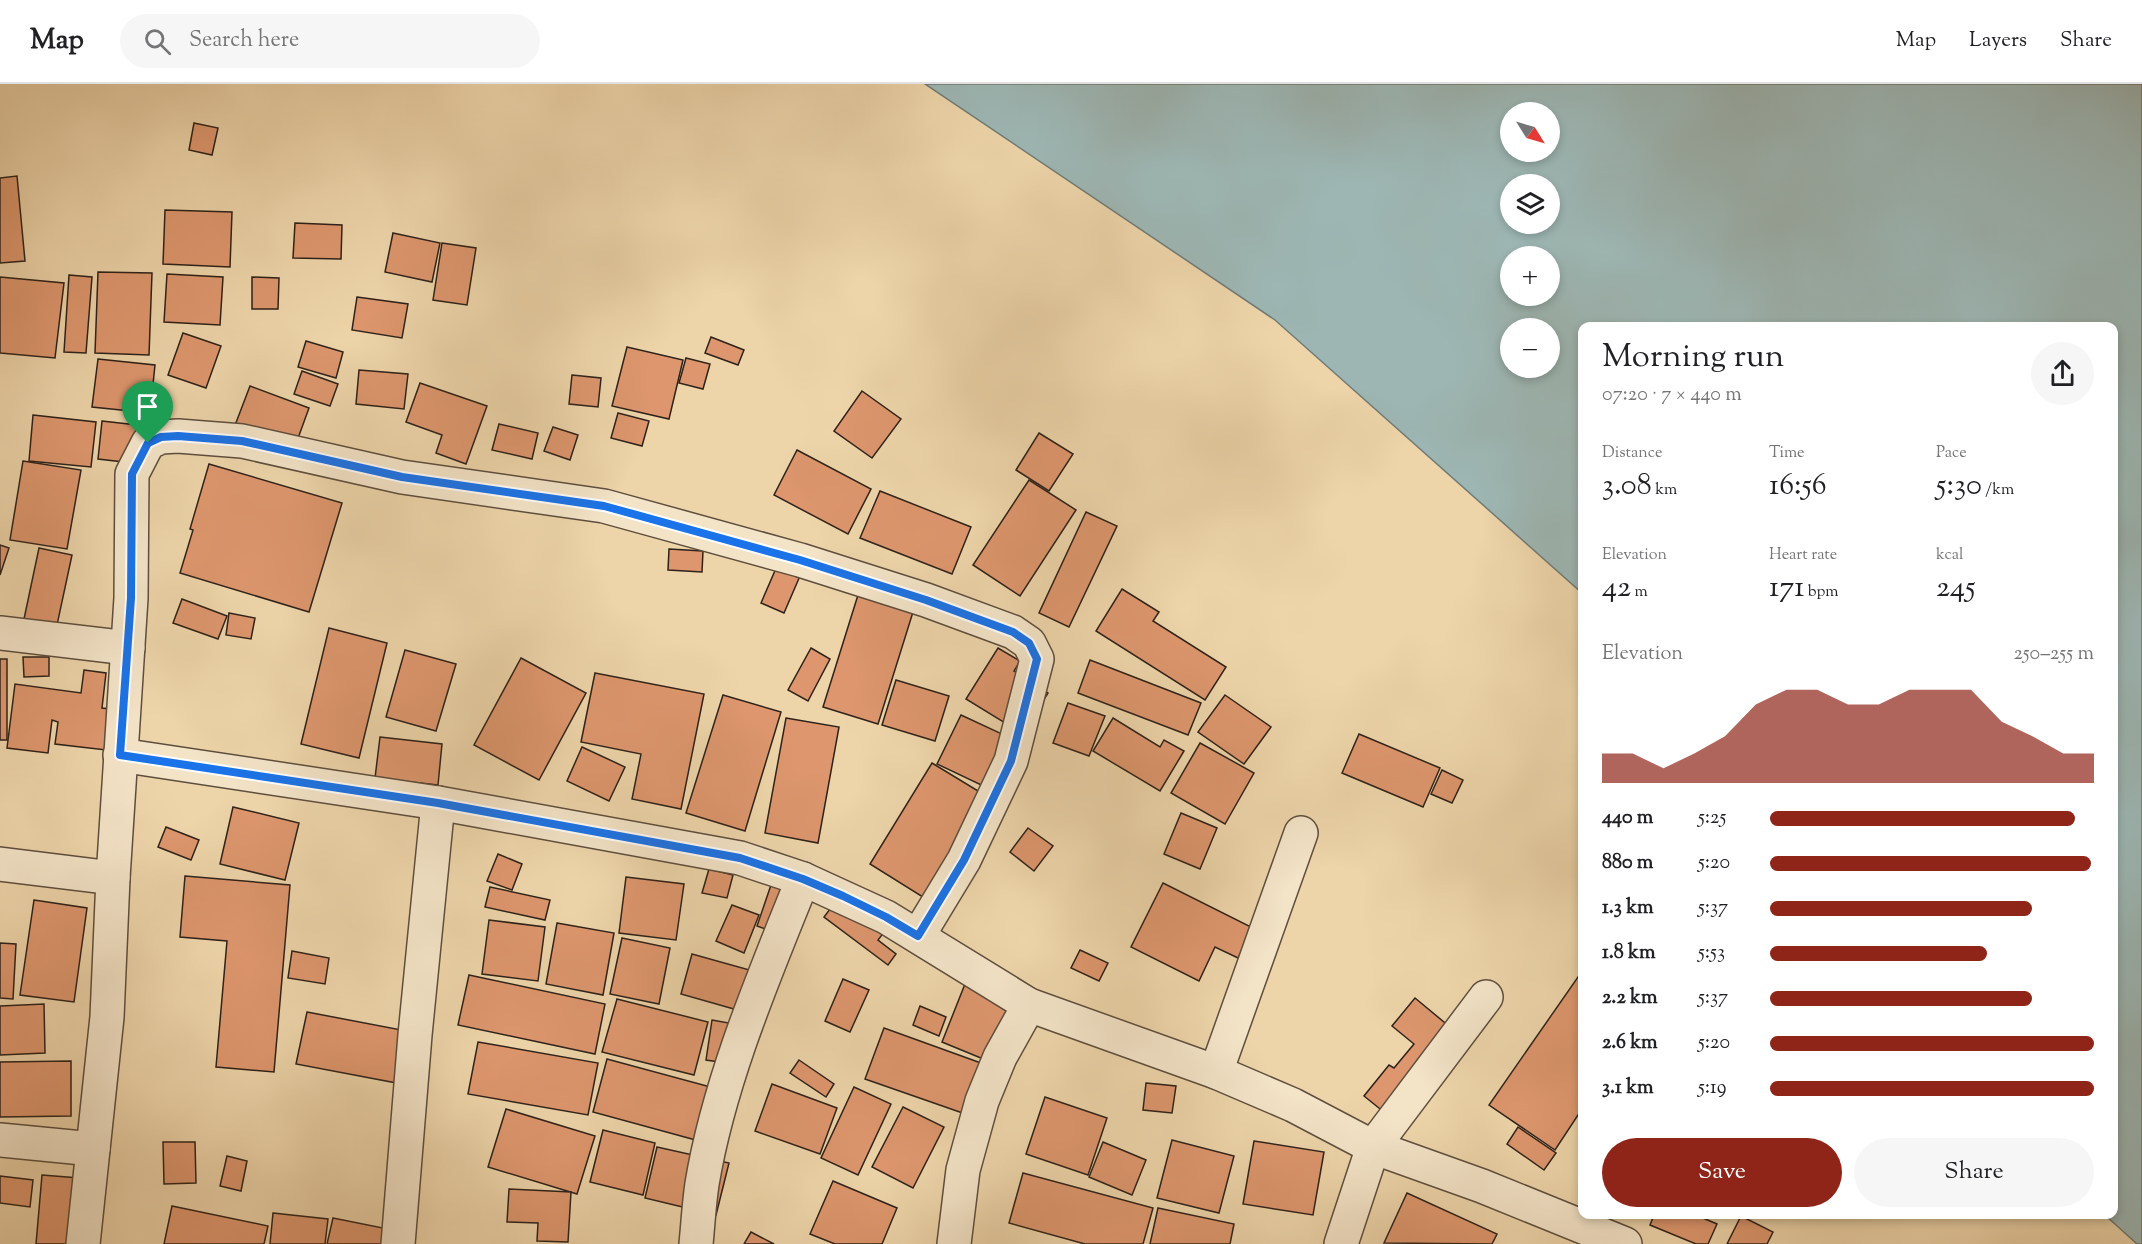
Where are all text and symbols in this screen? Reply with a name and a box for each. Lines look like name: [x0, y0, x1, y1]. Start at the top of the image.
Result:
search box: [120, 14, 540, 68]
text: Map: [30, 21, 84, 61]
icon: search: [141, 25, 174, 58]
text: Search here: [189, 25, 299, 57]
text: Map: [1896, 26, 1936, 56]
text: Layers: [1969, 26, 2027, 56]
text: Share: [2060, 26, 2112, 56]
north arrow: [1500, 102, 1560, 162]
map controls: [1500, 102, 1560, 378]
button: layers: [1500, 174, 1560, 234]
button: +: [1500, 246, 1560, 306]
button: −: [1500, 318, 1560, 378]
text: Morning run: [1602, 334, 1784, 382]
button: share: [2031, 342, 2094, 405]
pin: [122, 381, 173, 443]
text: 07:20 · 7 × 440 m: [1602, 381, 1742, 410]
icon: arrive: [131, 390, 164, 423]
text: Distance: [1602, 442, 1662, 465]
text: Time: [1769, 442, 1805, 465]
text: Pace: [1936, 442, 1967, 465]
text: 3.08: [1602, 465, 1652, 508]
text: 16:56: [1769, 465, 1827, 508]
text: 5:30: [1936, 465, 1982, 508]
text: km: [1652, 479, 1677, 502]
text: /km: [1982, 479, 2014, 502]
text: Elevation: [1602, 544, 1667, 567]
text: Heart rate: [1769, 544, 1837, 567]
text: kcal: [1936, 544, 1964, 567]
text: 42: [1602, 567, 1631, 610]
text: 171: [1769, 567, 1804, 610]
text: 245: [1936, 567, 1975, 610]
text: m: [1631, 581, 1648, 604]
text: bpm: [1804, 581, 1839, 604]
text: Elevation: [1602, 640, 1683, 669]
text: 250–255 m: [2013, 640, 2094, 669]
text: 440 m: [1602, 804, 1653, 833]
text: 5:25: [1698, 804, 1726, 833]
text: 880 m: [1602, 849, 1653, 878]
text: 5:20: [1698, 849, 1730, 878]
text: 1.3 km: [1602, 894, 1654, 923]
text: 5:37: [1698, 894, 1728, 923]
text: 1.8 km: [1602, 939, 1656, 968]
text: 5:53: [1698, 939, 1725, 968]
text: 2.2 km: [1602, 984, 1657, 1013]
text: 5:37: [1698, 984, 1728, 1013]
text: 2.6 km: [1602, 1029, 1658, 1058]
text: 5:20: [1698, 1029, 1730, 1058]
text: 3.1 km: [1602, 1074, 1654, 1103]
text: 5:19: [1698, 1074, 1726, 1103]
button: Save: [1602, 1138, 1842, 1207]
button: Share: [1854, 1138, 2094, 1207]

